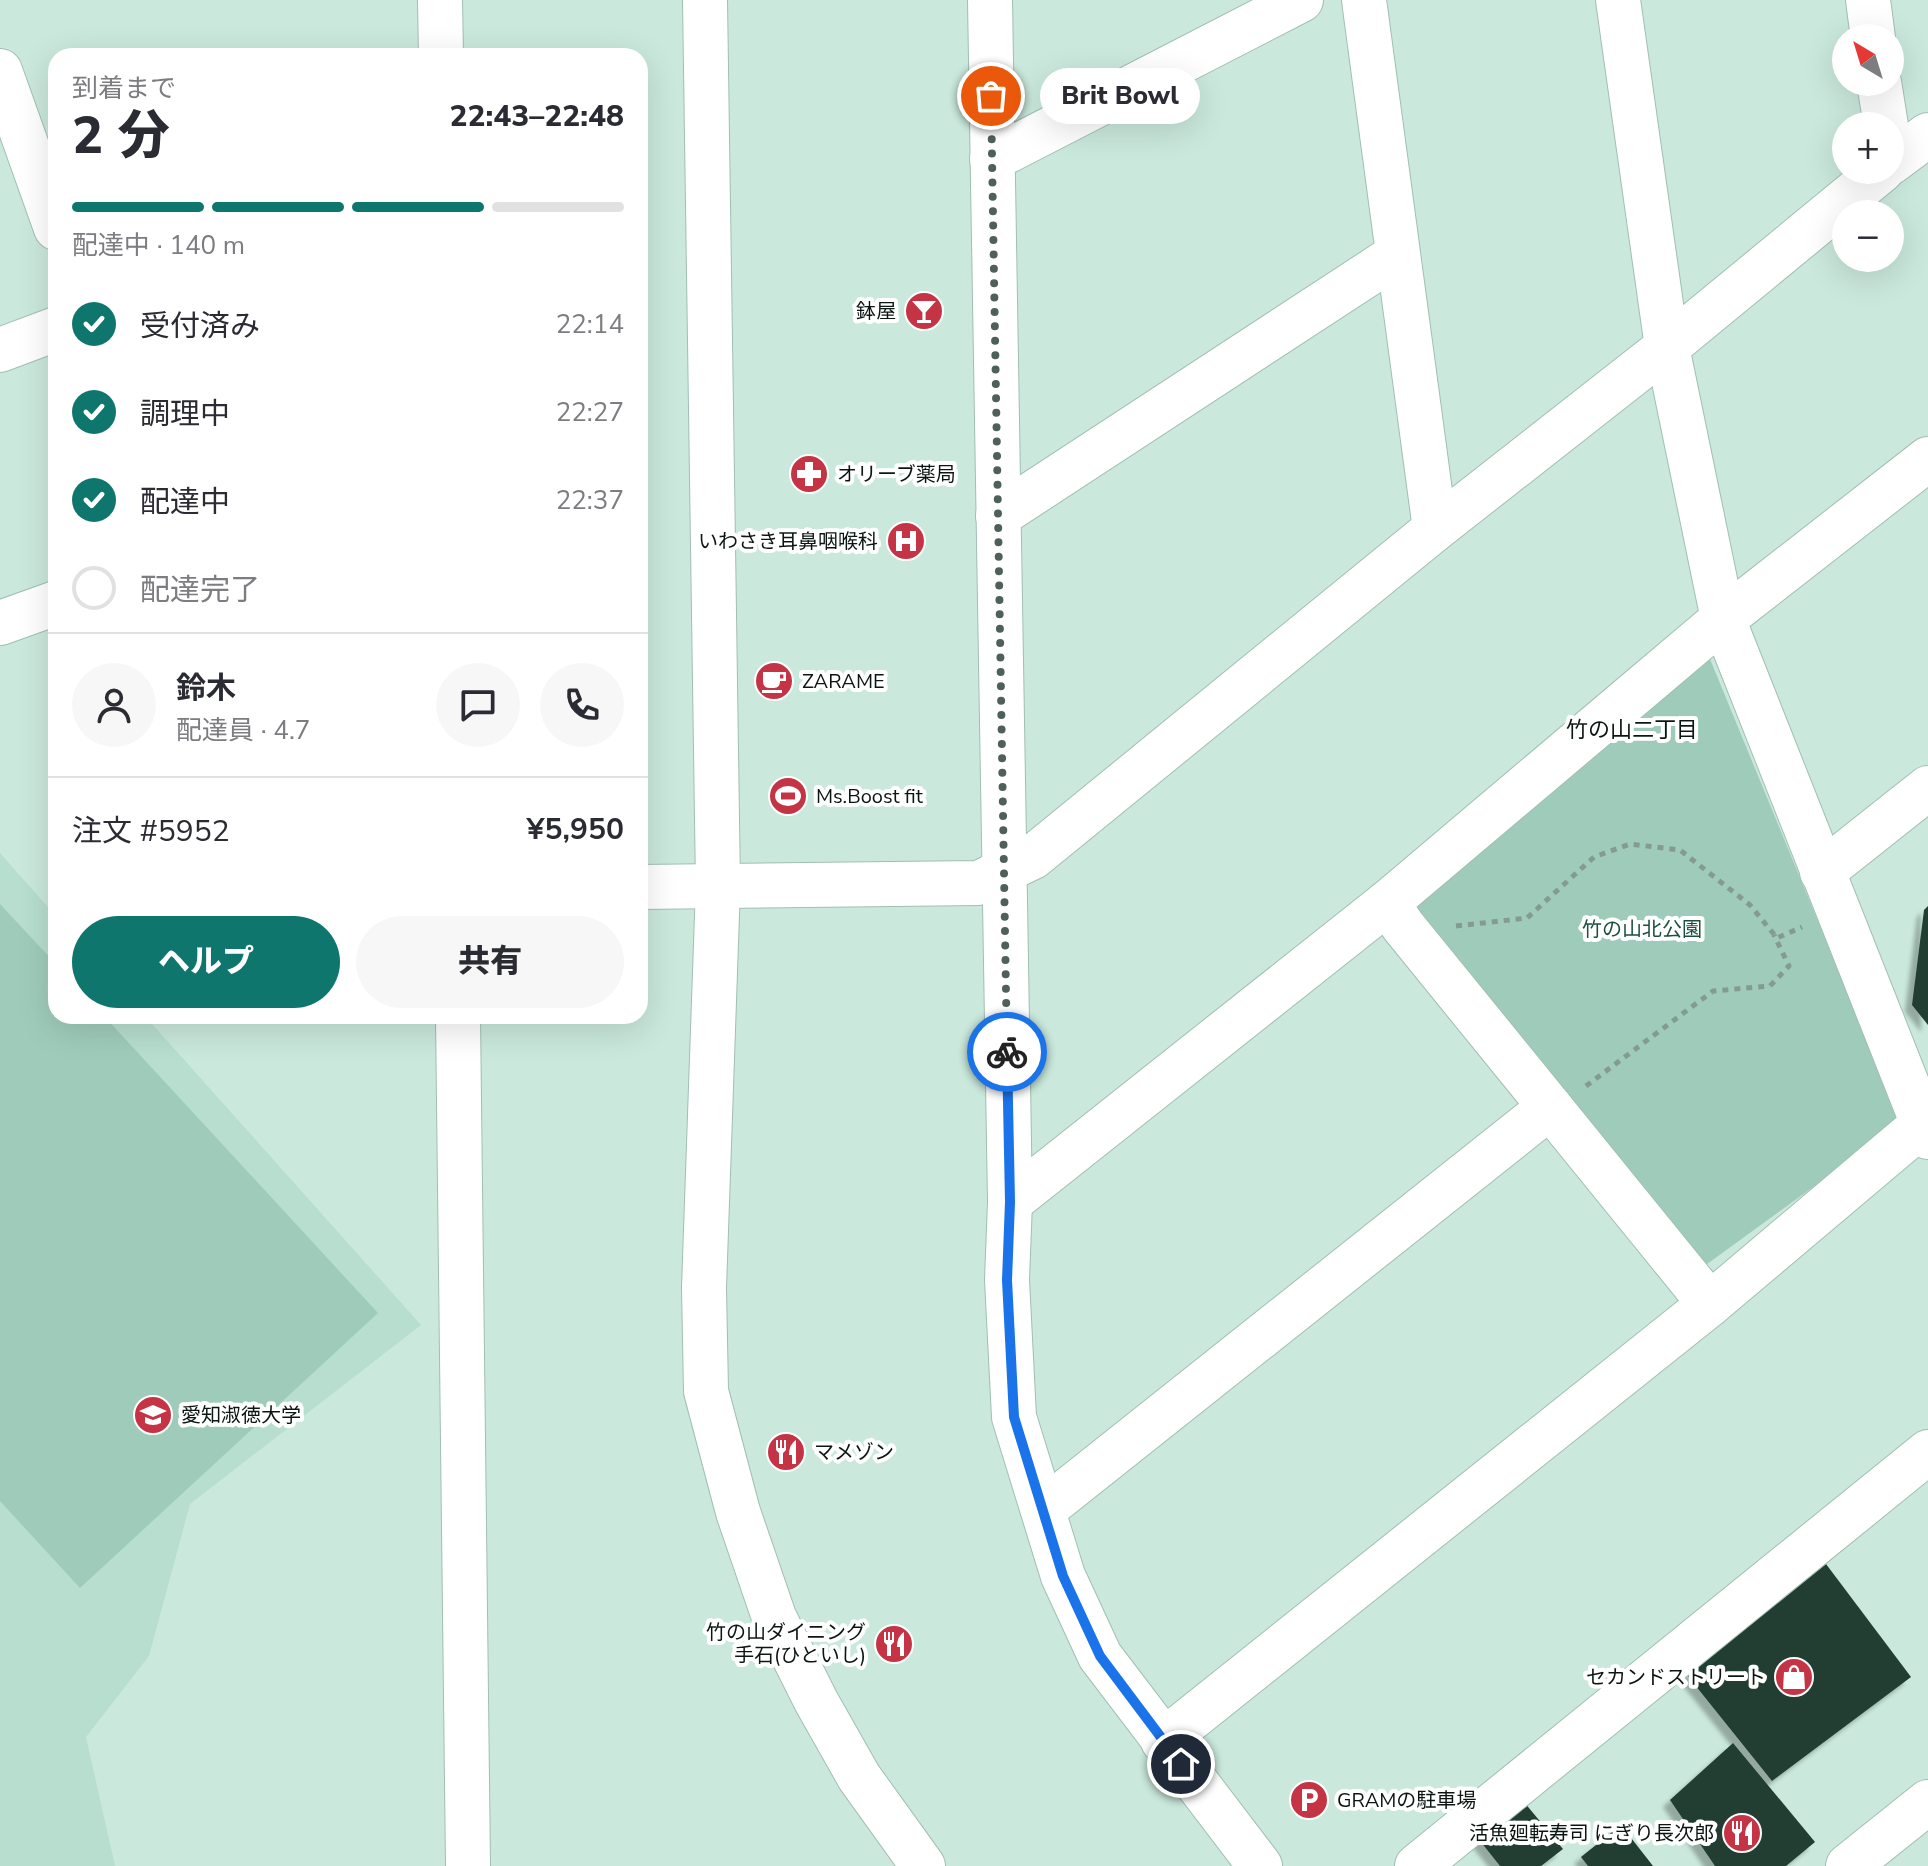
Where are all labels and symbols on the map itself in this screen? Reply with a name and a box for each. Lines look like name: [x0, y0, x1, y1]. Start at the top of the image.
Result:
north arrow: [1832, 24, 1904, 96]
pin: [957, 62, 1025, 130]
callout: Brit Bowl: [1039, 68, 1199, 124]
bar icon: 鉢屋: [903, 290, 945, 332]
place label: 鉢屋: [856, 298, 896, 325]
pharmacy icon: オリーブ薬局: [788, 453, 830, 495]
place label: オリーブ薬局: [837, 461, 956, 488]
hospital icon: いわさき耳鼻咽喉科: [885, 520, 927, 562]
place label: いわさき耳鼻咽喉科: [698, 528, 878, 555]
cafe icon: ZARAME: [753, 660, 795, 702]
place label: ZARAME: [802, 668, 885, 695]
district label: 竹の山二丁目: [1566, 715, 1698, 745]
sports icon: Ms.Boost fit: [767, 775, 809, 817]
place label: Ms.Boost fit: [816, 783, 924, 810]
park label: 竹の山北公園: [1582, 916, 1702, 943]
courier: [967, 1012, 1047, 1092]
school or university icon: 愛知淑徳大学: [132, 1394, 174, 1436]
place label: 愛知淑徳大学: [181, 1402, 301, 1429]
restaurant icon: マメゾン: [765, 1431, 807, 1473]
place label: マメゾン: [814, 1439, 894, 1466]
place label: 竹の山ダイニング 手石(ひといし): [706, 1619, 866, 1669]
restaurant icon: 竹の山ダイニング 手石(ひといし): [873, 1623, 915, 1665]
shop icon: セカンドストリート: [1773, 1656, 1815, 1698]
place label: セカンドストリート: [1586, 1664, 1766, 1691]
pin: [1147, 1730, 1215, 1798]
parking icon: GRAMの駐車場: [1288, 1779, 1330, 1821]
place label: GRAMの駐車場: [1337, 1787, 1476, 1814]
restaurant icon: 活魚廻転寿司 にぎり長次郎: [1721, 1812, 1763, 1854]
place label: 活魚廻転寿司 にぎり長次郎: [1469, 1820, 1714, 1847]

